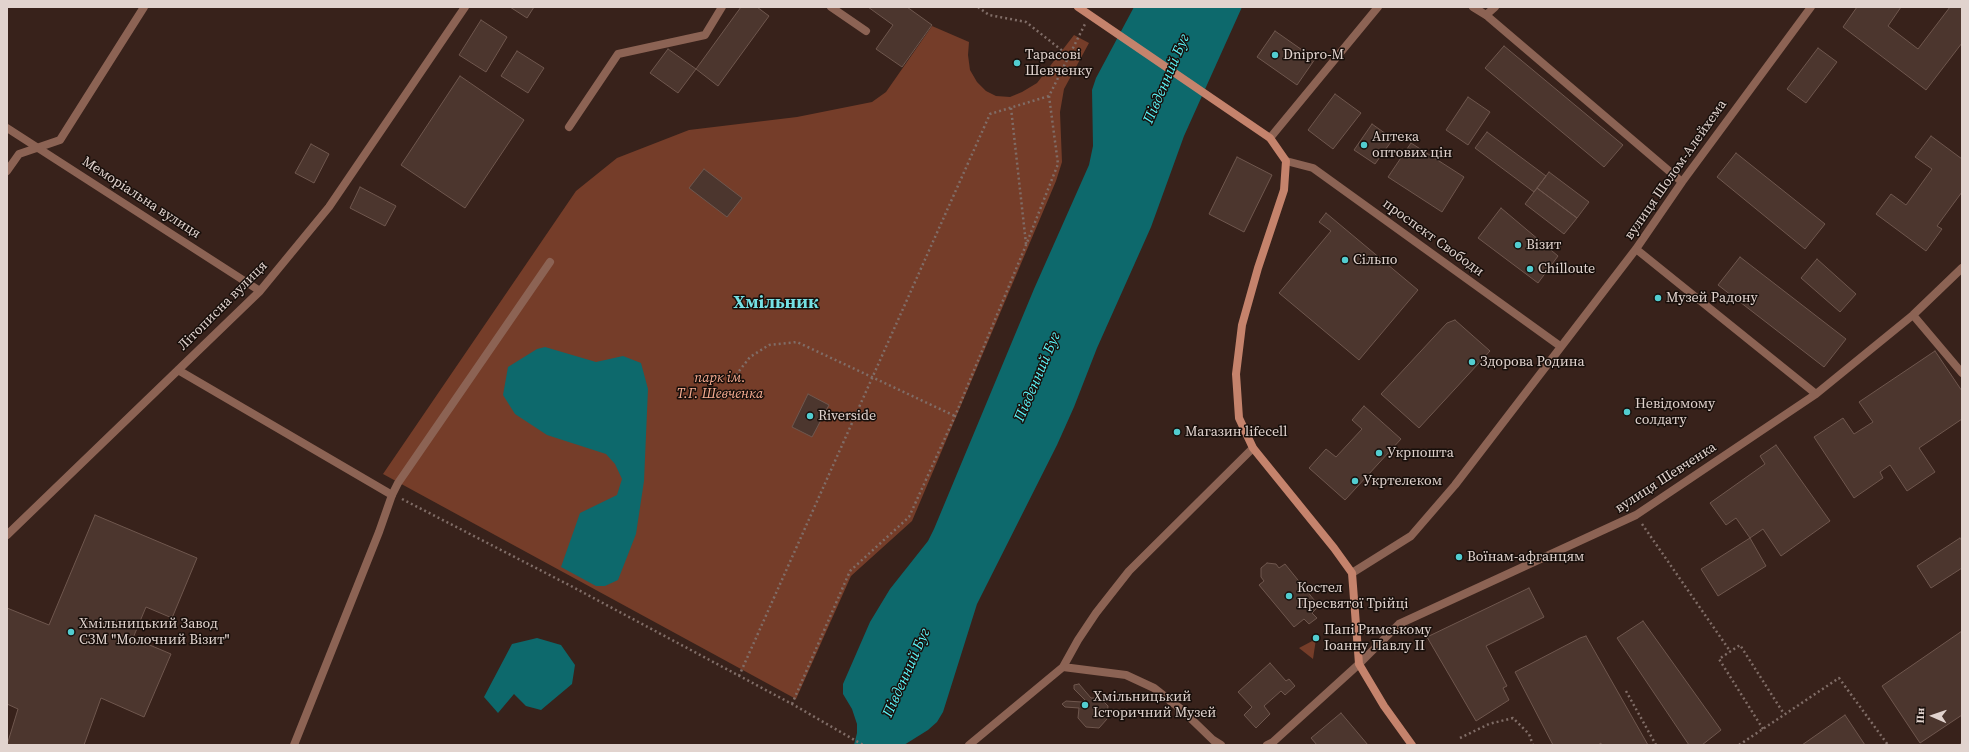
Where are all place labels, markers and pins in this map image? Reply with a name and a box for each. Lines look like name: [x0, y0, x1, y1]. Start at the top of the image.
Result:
place label: Тарасові Шевченку: [1025, 47, 1092, 80]
place label: Dnipro-M: [1283, 47, 1344, 63]
marker: Dnipro-M: [1270, 50, 1280, 60]
marker: Тарасові Шевченку: [1012, 58, 1022, 68]
place label: Аптека оптових цін: [1372, 129, 1452, 162]
marker: Аптека оптових цін: [1359, 140, 1369, 150]
place label: Візит: [1526, 237, 1561, 253]
marker: Візит: [1513, 240, 1523, 250]
place label: Сільпо: [1353, 252, 1397, 268]
marker: Сільпо: [1340, 255, 1350, 265]
place label: Chilloute: [1538, 261, 1595, 277]
marker: Chilloute: [1525, 264, 1535, 274]
place label: Музей Радону: [1666, 290, 1758, 306]
marker: Музей Радону: [1653, 293, 1663, 303]
place label: Здорова Родина: [1480, 354, 1585, 370]
marker: Здорова Родина: [1467, 357, 1477, 367]
place label: Невідомому солдату: [1635, 396, 1715, 428]
marker: Невідомому солдату: [1622, 407, 1632, 417]
place label: Riverside: [818, 408, 876, 424]
marker: Riverside: [805, 411, 815, 421]
place label: Магазин lifecell: [1185, 424, 1287, 440]
marker: Магазин lifecell: [1172, 427, 1182, 437]
place label: Укрпошта: [1387, 445, 1454, 461]
marker: Укрпошта: [1374, 448, 1384, 458]
place label: Укртелеком: [1363, 473, 1442, 489]
marker: Укртелеком: [1350, 476, 1360, 486]
place label: Воїнам-афганцям: [1467, 549, 1584, 565]
marker: Воїнам-афганцям: [1454, 552, 1464, 562]
place label: Костел Пресвятої Трійці: [1297, 580, 1408, 612]
marker: Костел Пресвятої Трійці: [1284, 591, 1294, 601]
place label: Хмільницький Завод СЗМ "Молочний Візит": [79, 616, 230, 648]
place label: Папі Римському Іоанну Павлу ІІ: [1324, 622, 1432, 654]
marker: Хмільницький Завод СЗМ "Молочний Візит": [66, 627, 76, 637]
marker: Папі Римському Іоанну Павлу ІІ: [1311, 633, 1321, 643]
place label: Хмільницький Історичний Музей: [1093, 689, 1216, 722]
marker: Хмільницький Історичний Музей: [1080, 700, 1090, 710]

